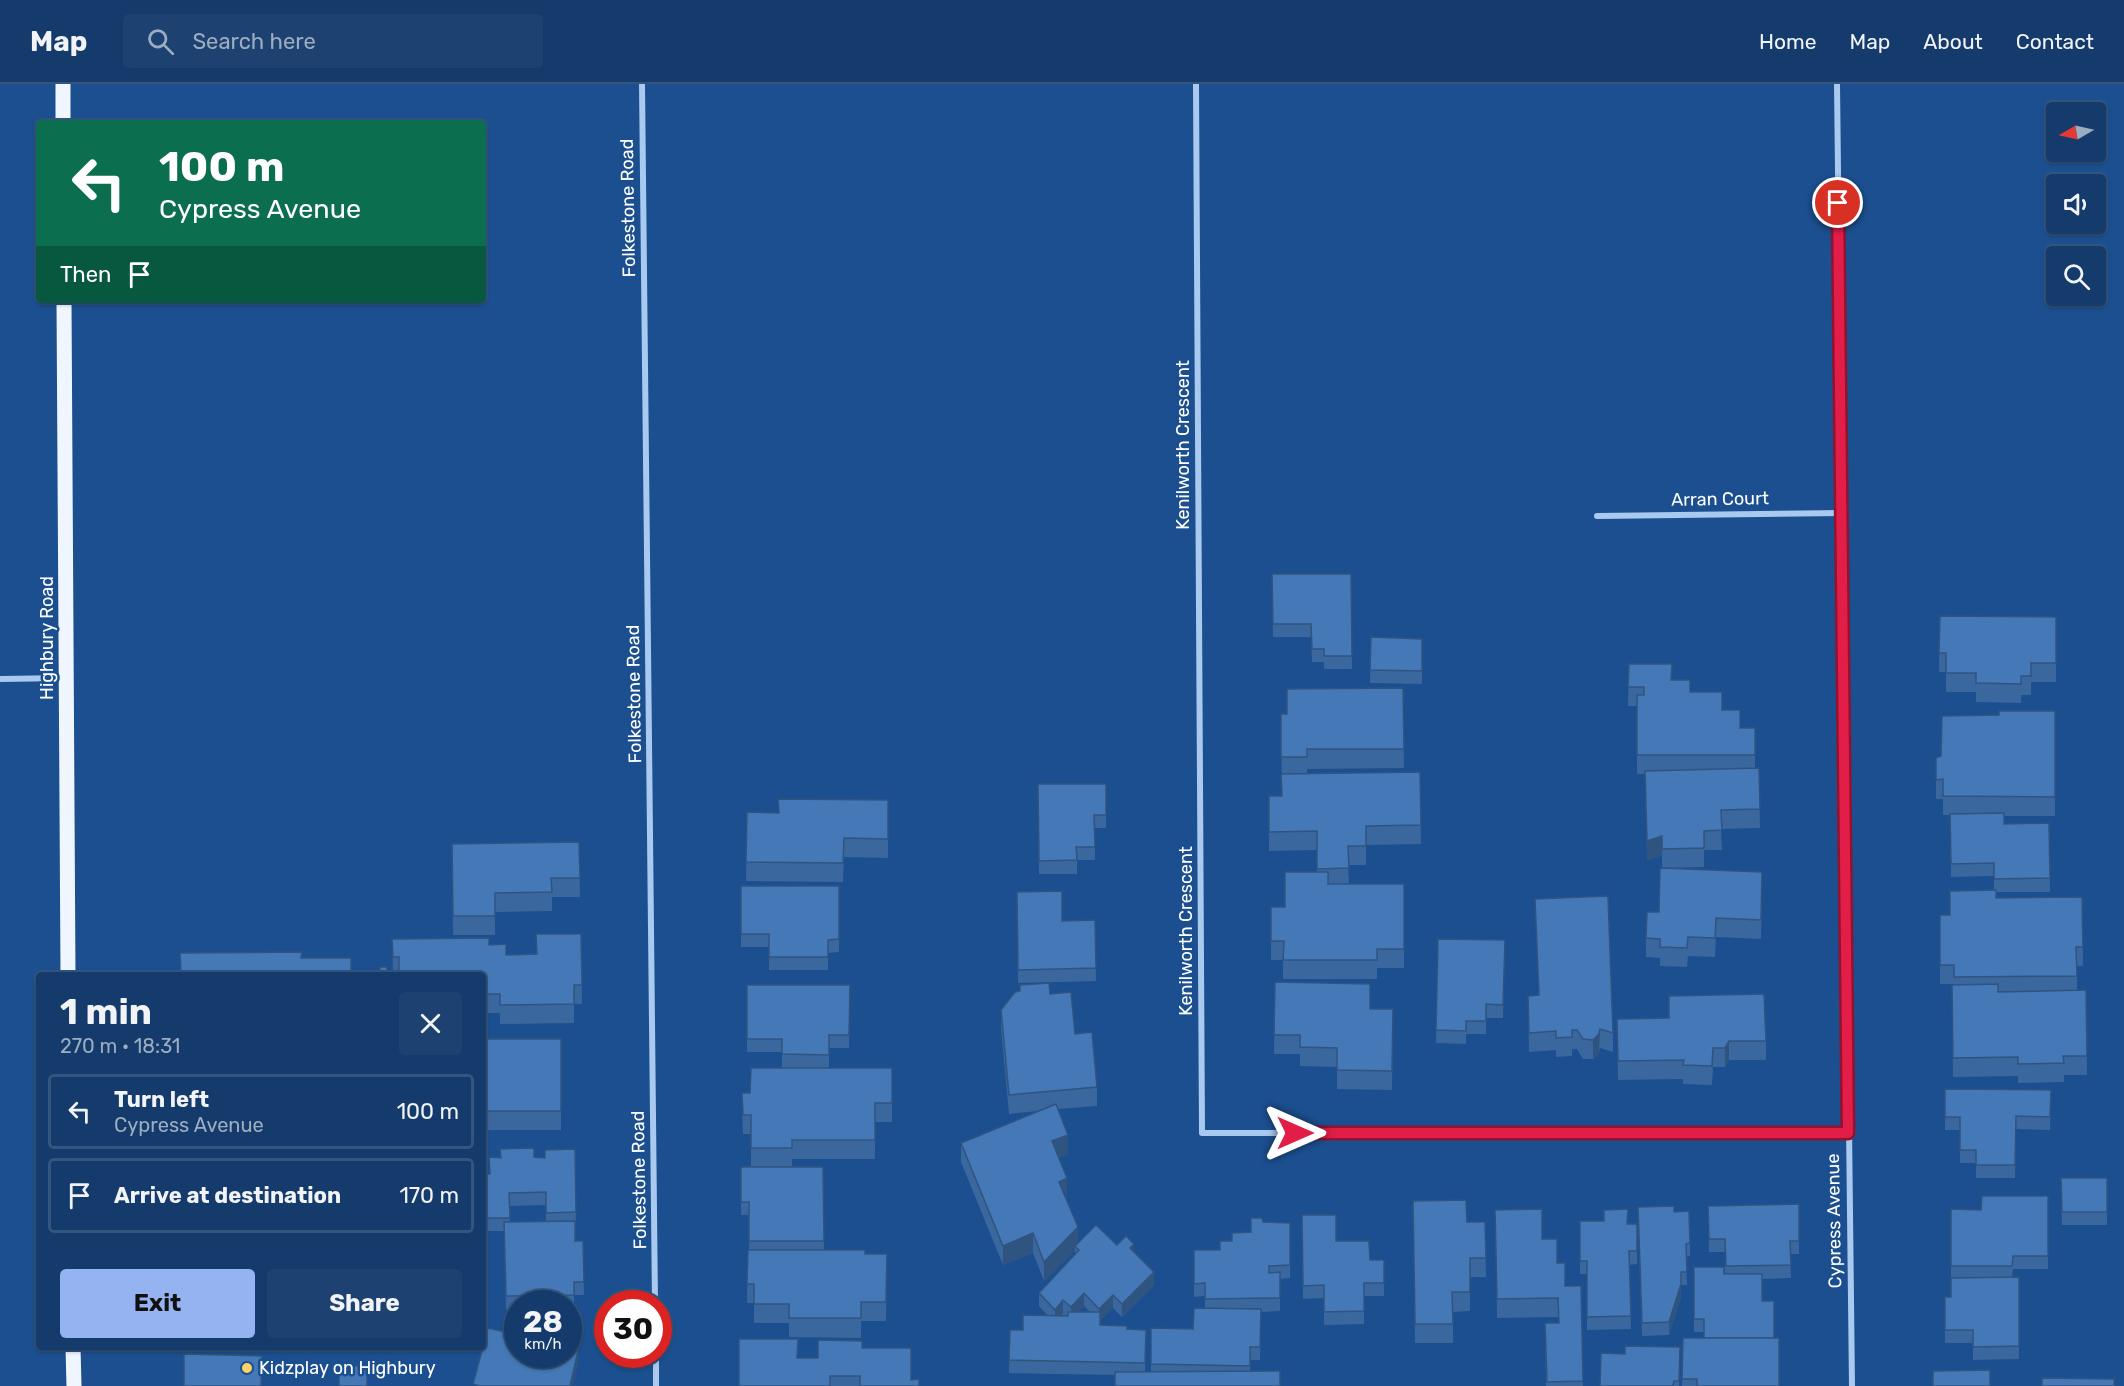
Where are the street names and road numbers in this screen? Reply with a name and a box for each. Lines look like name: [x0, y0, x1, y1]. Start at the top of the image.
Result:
street label: Folkestone Road: [616, 139, 640, 277]
street label: Kenilworth Crescent: [1172, 360, 1194, 530]
street label: Arran Court: [1671, 487, 1769, 511]
street label: Highbury Road: [36, 576, 58, 700]
street label: Folkestone Road: [622, 625, 646, 763]
street label: Kenilworth Crescent: [1175, 846, 1197, 1016]
street label: Folkestone Road: [627, 1111, 651, 1249]
street label: Cypress Avenue: [1822, 1153, 1846, 1289]

